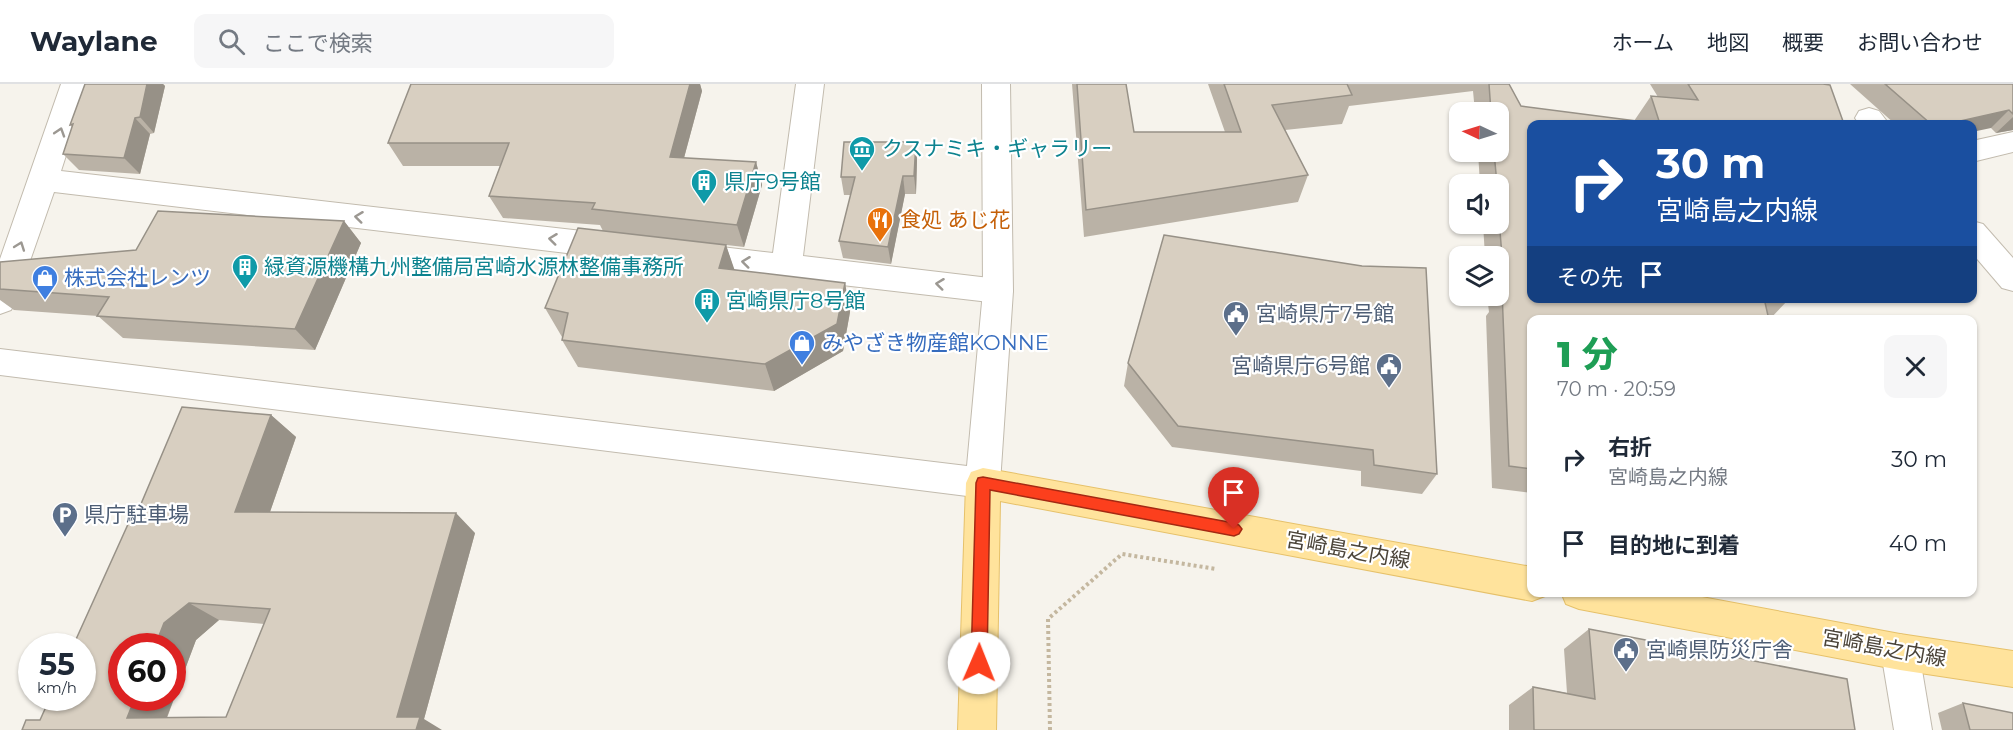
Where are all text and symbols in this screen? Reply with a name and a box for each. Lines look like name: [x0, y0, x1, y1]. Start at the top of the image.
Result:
search box: [194, 14, 614, 68]
text: Waylane: [30, 24, 158, 58]
icon: search: [215, 25, 248, 58]
text: ここで検索: [263, 30, 373, 57]
text: ホーム: [1612, 30, 1674, 55]
text: 地図: [1707, 30, 1749, 55]
text: 概要: [1782, 30, 1824, 55]
text: お問い合わせ: [1857, 30, 1983, 55]
north arrow: [1449, 102, 1509, 162]
map controls: [1449, 102, 1509, 306]
one-way arrow: [52, 127, 65, 138]
museum icon: クスナミキ・ギャラリー: [847, 134, 877, 172]
place label: クスナミキ・ギャラリー: [882, 136, 1112, 161]
text: 30 m: [1656, 137, 1765, 189]
icon: right: [1557, 144, 1635, 222]
building icon: 県庁9号館: [689, 167, 719, 205]
place label: 県庁9号館: [724, 169, 821, 194]
button: sound: [1449, 174, 1509, 234]
text: 宮崎島之内線: [1656, 194, 1818, 227]
restaurant icon: 食処 あじ花: [865, 205, 895, 243]
place label: 食処 あじ花: [900, 207, 1011, 232]
one-way arrow: [354, 211, 363, 224]
one-way arrow: [548, 234, 557, 246]
one-way arrow: [13, 241, 25, 252]
button: layers: [1449, 246, 1509, 306]
building icon: 緑資源機構九州整備局宮崎水源林整備事務所: [230, 252, 260, 290]
place label: 緑資源機構九州整備局宮崎水源林整備事務所: [264, 254, 684, 279]
one-way arrow: [742, 256, 751, 269]
icon: arrive: [1635, 258, 1668, 291]
shop icon: 株式会社レンツ: [30, 263, 60, 301]
text: その先: [1557, 264, 1623, 291]
place label: 株式会社レンツ: [64, 265, 211, 290]
one-way arrow: [935, 279, 945, 291]
building icon: 宮崎県庁8号館: [692, 286, 722, 324]
place label: 宮崎県庁8号館: [726, 288, 865, 313]
public building icon: 宮崎県庁7号館: [1221, 299, 1251, 337]
place label: 宮崎県庁7号館: [1256, 301, 1394, 326]
shop icon: みやざき物産館KONNE: [787, 328, 817, 366]
place label: みやざき物産館KONNE: [822, 330, 1049, 355]
text: 1 分: [1557, 332, 1618, 376]
button: close: [1884, 335, 1947, 398]
public building icon: 宮崎県庁6号館: [1374, 351, 1404, 389]
place label: 宮崎県庁6号館: [1231, 353, 1370, 378]
text: 70 m · 20:59: [1557, 377, 1676, 401]
text: 右折: [1608, 434, 1652, 461]
icon: right: [1557, 443, 1590, 476]
text: 30 m: [1891, 446, 1947, 473]
text: 宮崎島之内線: [1608, 465, 1728, 489]
pin: [1208, 467, 1259, 529]
icon: arrive: [1217, 476, 1250, 509]
parking icon: 県庁駐車場: [50, 500, 80, 538]
place label: 県庁駐車場: [84, 502, 189, 527]
street label: 宮崎島之内線: [1284, 526, 1412, 573]
icon: arrive: [1557, 527, 1590, 560]
text: 40 m: [1889, 530, 1947, 557]
text: 目的地に到着: [1608, 532, 1740, 559]
street label: 宮崎島之内線: [1820, 624, 1948, 671]
position arrow: [947, 631, 1011, 695]
speed limit sign: 60: [108, 633, 186, 711]
public building icon: 宮崎県防災庁舎: [1611, 635, 1641, 673]
place label: 宮崎県防災庁舎: [1646, 637, 1793, 662]
text: 55: [39, 646, 75, 683]
text: km/h: [37, 678, 77, 697]

